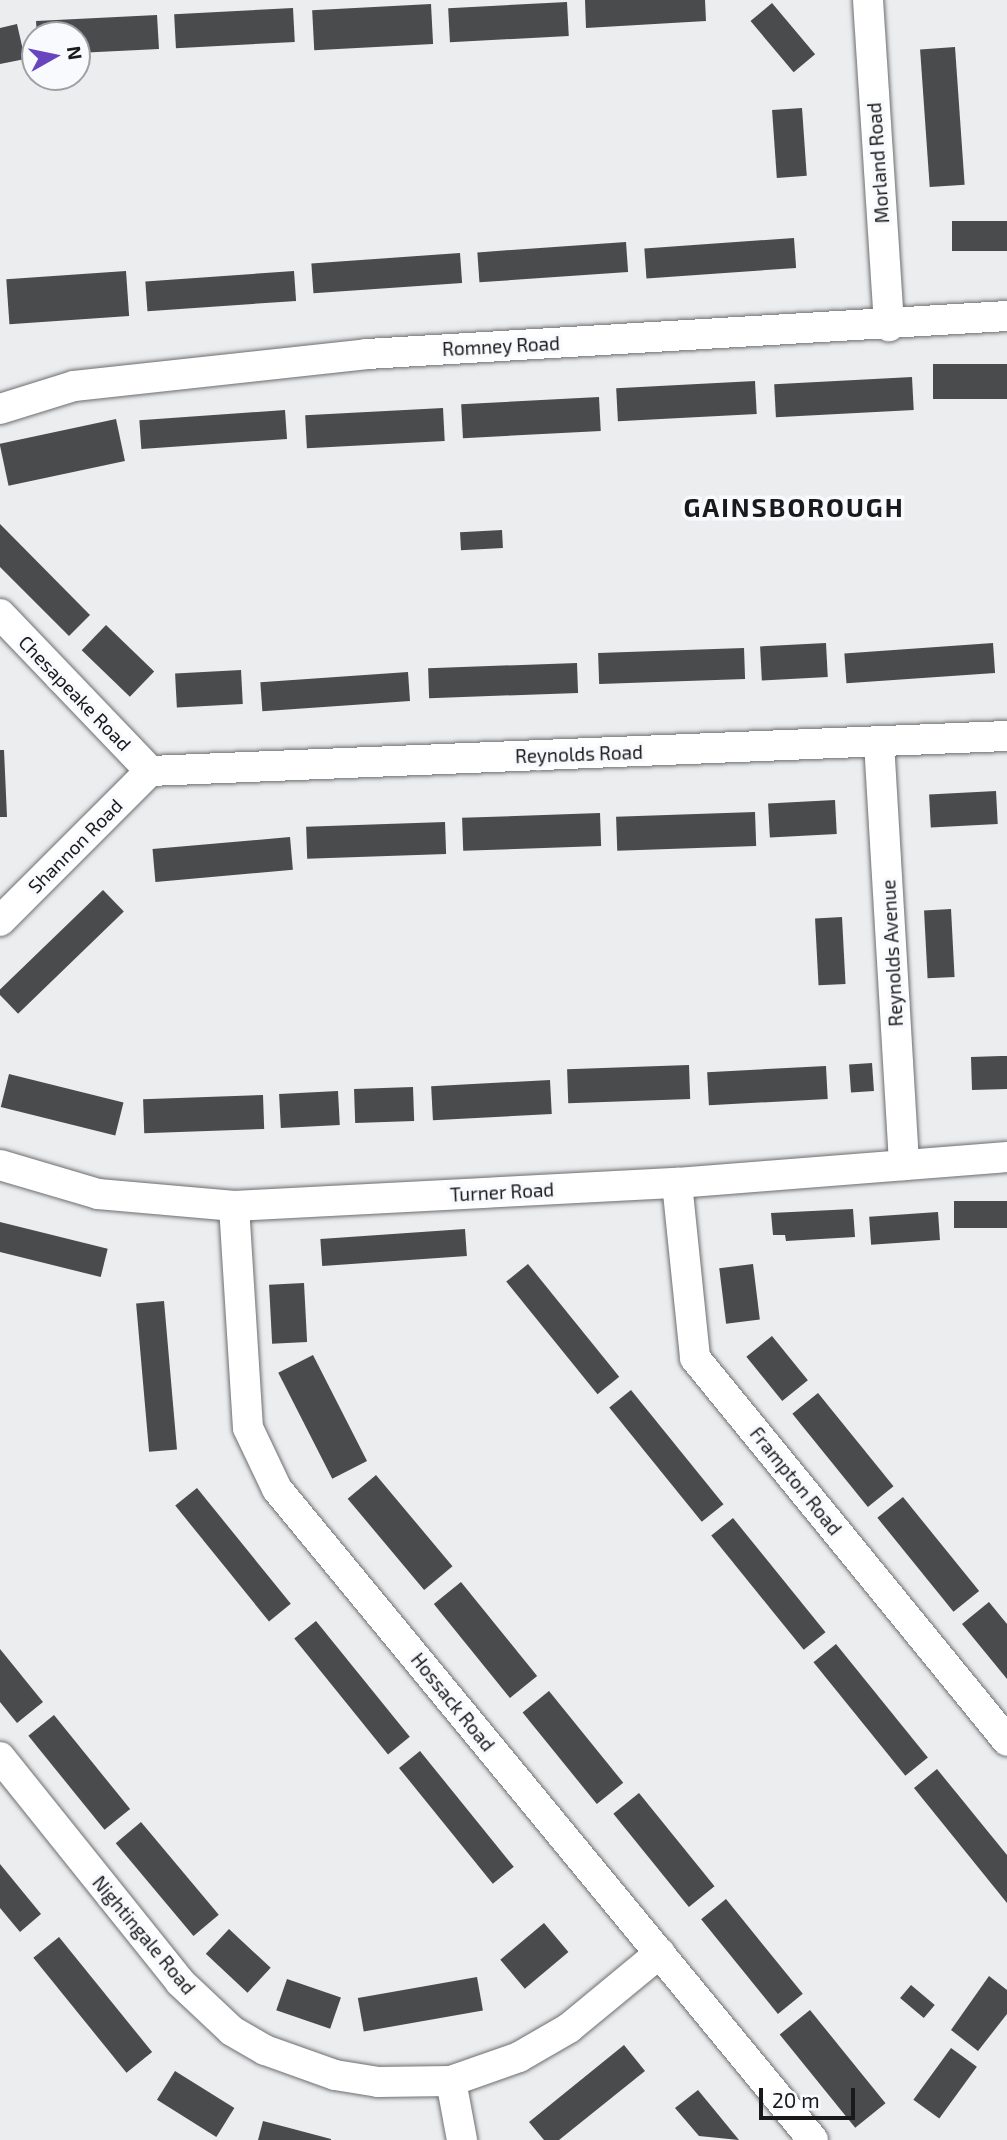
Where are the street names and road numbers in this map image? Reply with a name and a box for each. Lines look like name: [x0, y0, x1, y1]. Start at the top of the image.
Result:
street label: Morland Road: [862, 102, 894, 224]
street label: Romney Road: [441, 332, 561, 360]
street label: Chesapeake Road: [14, 631, 136, 755]
street label: Reynolds Road: [515, 740, 643, 768]
street label: Shannon Road: [23, 794, 127, 898]
street label: Reynolds Avenue: [877, 879, 907, 1027]
street label: Turner Road: [449, 1178, 555, 1206]
street label: Frampton Road: [745, 1422, 847, 1540]
street label: Hossack Road: [406, 1648, 500, 1756]
street label: Nightingale Road: [88, 1871, 200, 1999]

